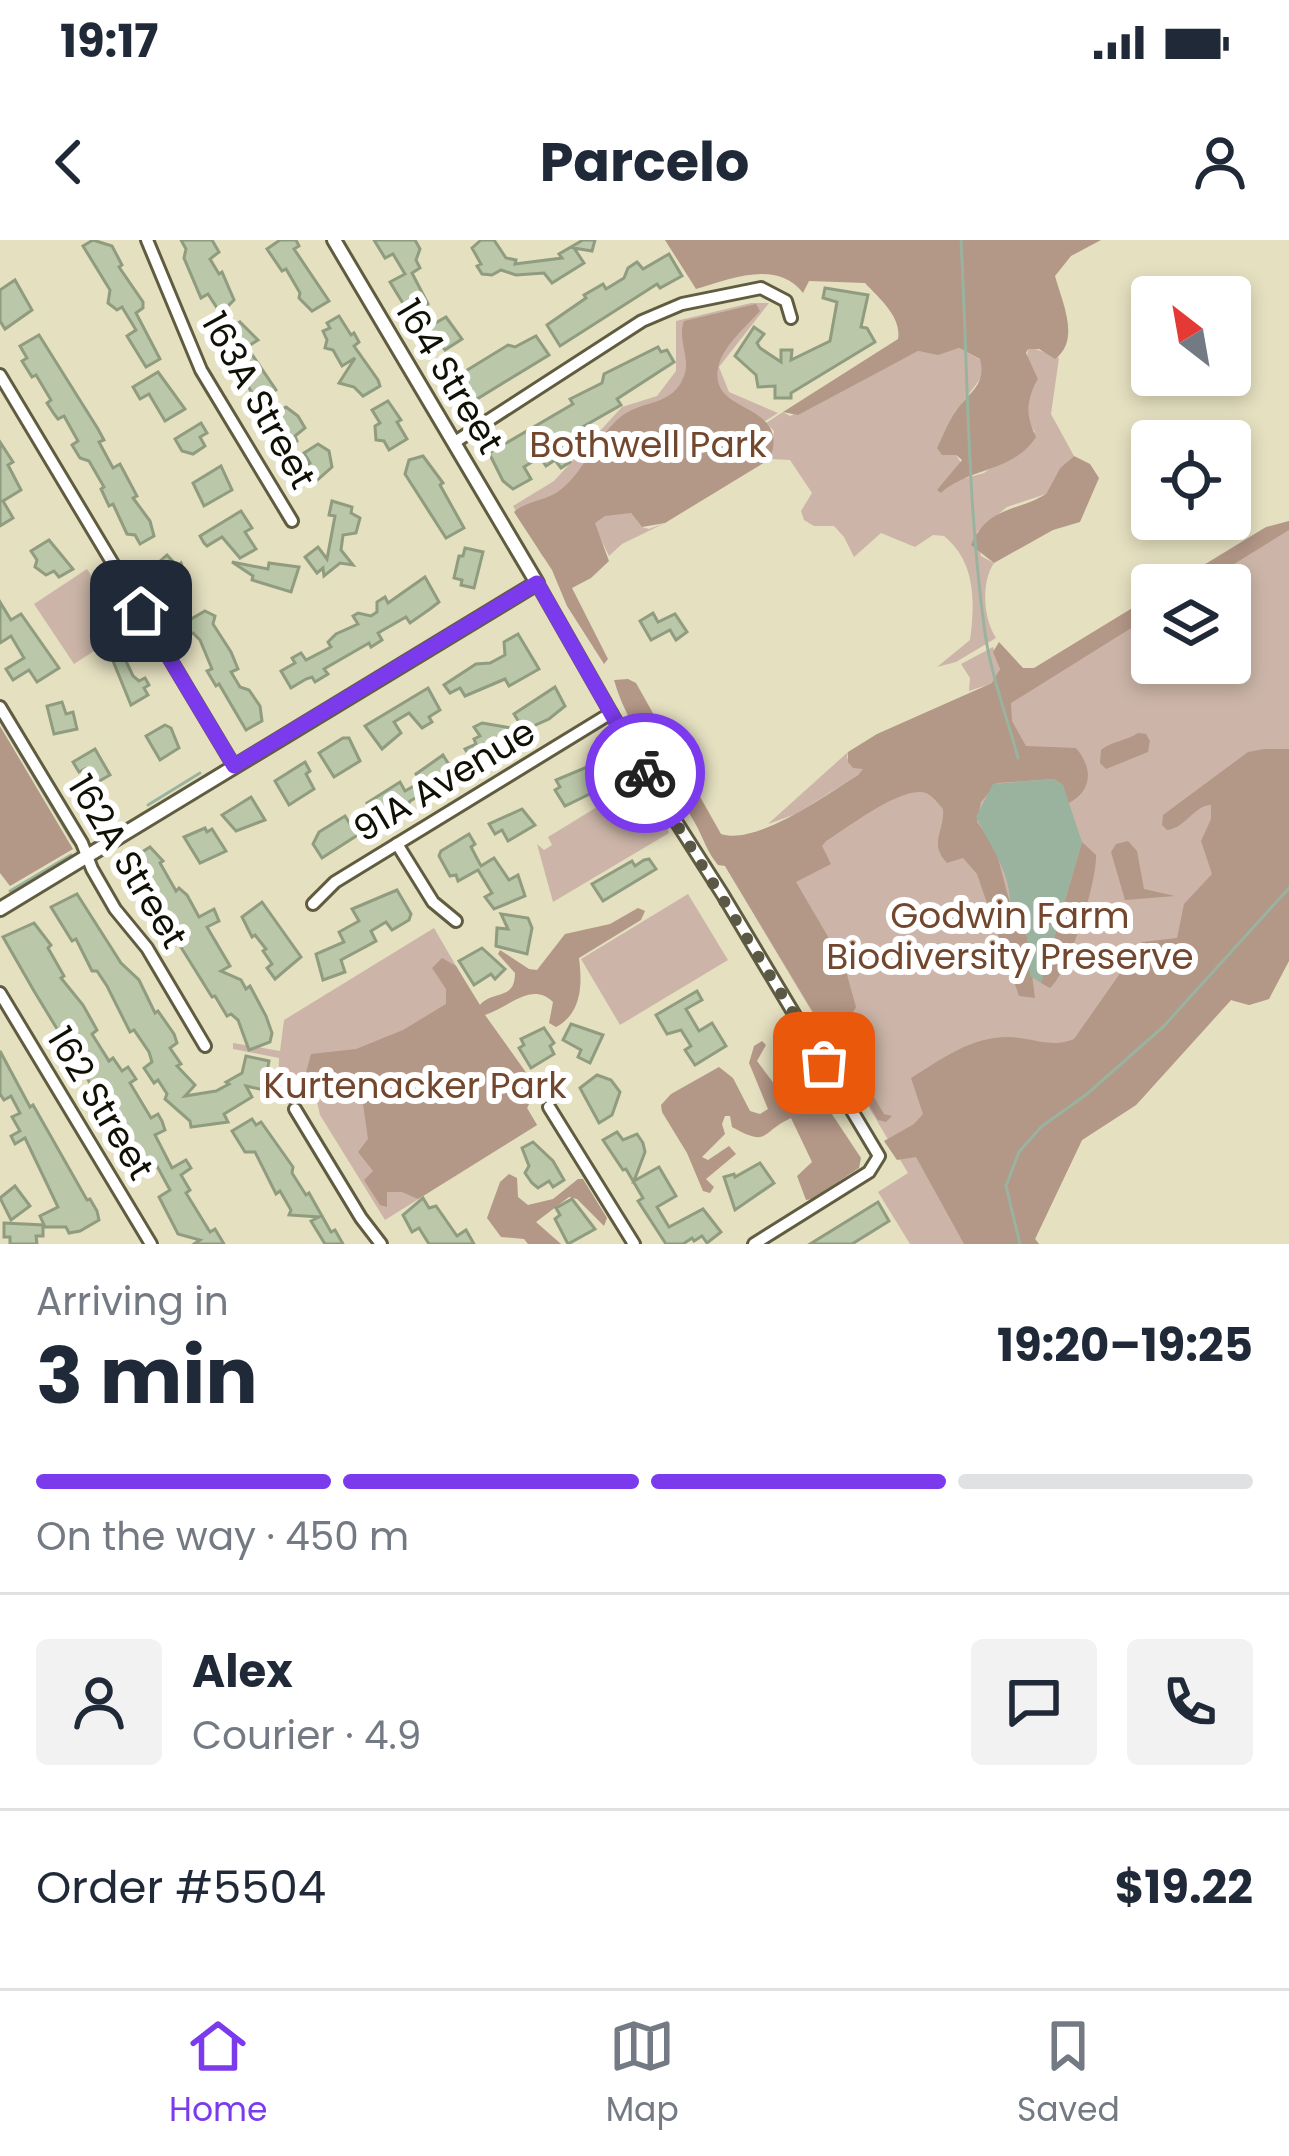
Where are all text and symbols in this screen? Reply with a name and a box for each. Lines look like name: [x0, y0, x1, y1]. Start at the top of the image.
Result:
text: 19:17: [60, 10, 158, 73]
text: Parcelo: [540, 124, 749, 200]
icon: back: [36, 129, 102, 195]
icon: person: [1187, 129, 1253, 195]
north arrow: [1131, 276, 1251, 396]
map controls: [1131, 276, 1251, 684]
street label: 164 Street: [383, 289, 516, 463]
street label: 163A Street: [189, 303, 328, 498]
park label: Bothwell Park: [529, 419, 767, 470]
button: locate: [1131, 420, 1251, 540]
pin: [90, 560, 192, 662]
button: layers: [1131, 564, 1251, 684]
icon: home: [108, 578, 174, 644]
street label: 91A Avenue: [344, 706, 545, 855]
courier: [585, 713, 705, 833]
icon: bike: [612, 740, 678, 806]
street label: 162A Street: [56, 765, 199, 958]
park label: Godwin Farm Biodiversity Preserve: [826, 890, 1194, 982]
pin: [773, 1012, 875, 1114]
street label: 162 Street: [35, 1017, 166, 1189]
icon: bag: [791, 1030, 857, 1096]
park label: Kurtenacker Park: [263, 1060, 567, 1111]
text: Arriving in: [36, 1274, 229, 1329]
text: 19:20–19:25: [997, 1314, 1253, 1377]
text: 3 min: [36, 1321, 258, 1430]
text: On the way · 450 m: [36, 1509, 409, 1564]
button: person: [36, 1639, 162, 1765]
button: chat: [971, 1639, 1097, 1765]
button: phone: [1127, 1639, 1253, 1765]
text: Alex: [192, 1640, 293, 1703]
text: Courier · 4.9: [192, 1708, 421, 1763]
text: Order #5504: [36, 1856, 326, 1919]
text: $19.22: [1115, 1856, 1253, 1919]
tab: Home: [169, 2013, 268, 2135]
tab: Map: [606, 2013, 679, 2135]
tab: Saved: [1017, 2013, 1120, 2135]

